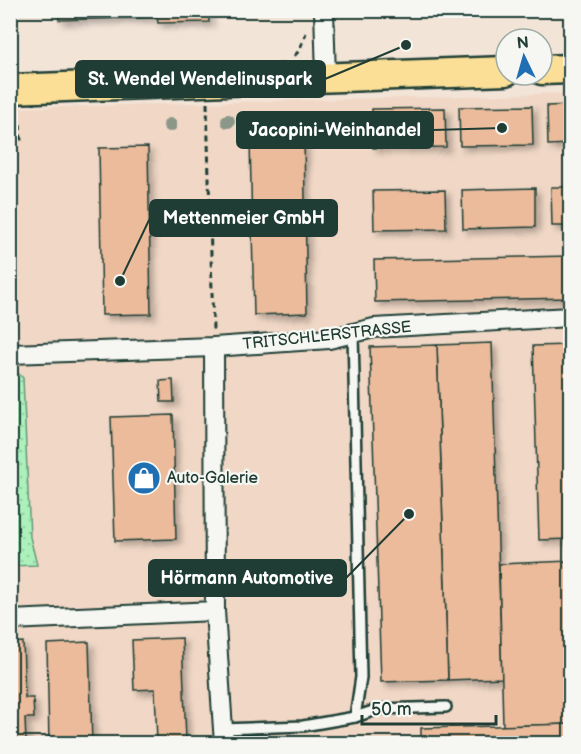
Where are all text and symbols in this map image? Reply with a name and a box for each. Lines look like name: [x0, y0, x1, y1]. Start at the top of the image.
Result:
north arrow: [494, 27, 554, 87]
text: N: [516, 34, 530, 54]
callout: St. Wendel Wendelinuspark: [76, 61, 325, 97]
text: St. Wendel Wendelinuspark: [88, 69, 313, 90]
callout: Jacopini-Weinhandel: [237, 112, 433, 148]
text: Jacopini-Weinhandel: [249, 120, 421, 141]
callout: Mettenmeier GmbH: [150, 200, 337, 236]
text: Mettenmeier GmbH: [163, 208, 325, 229]
street label: TRITSCHLERSTRASSE: [242, 318, 412, 354]
shop icon: Auto-Galerie: [126, 460, 162, 496]
place label: Auto-Galerie: [167, 469, 258, 488]
callout: Hörmann Automotive: [149, 560, 346, 596]
text: Hörmann Automotive: [161, 568, 333, 589]
scale bar: [362, 688, 496, 726]
text: 50 m: [371, 699, 412, 720]

